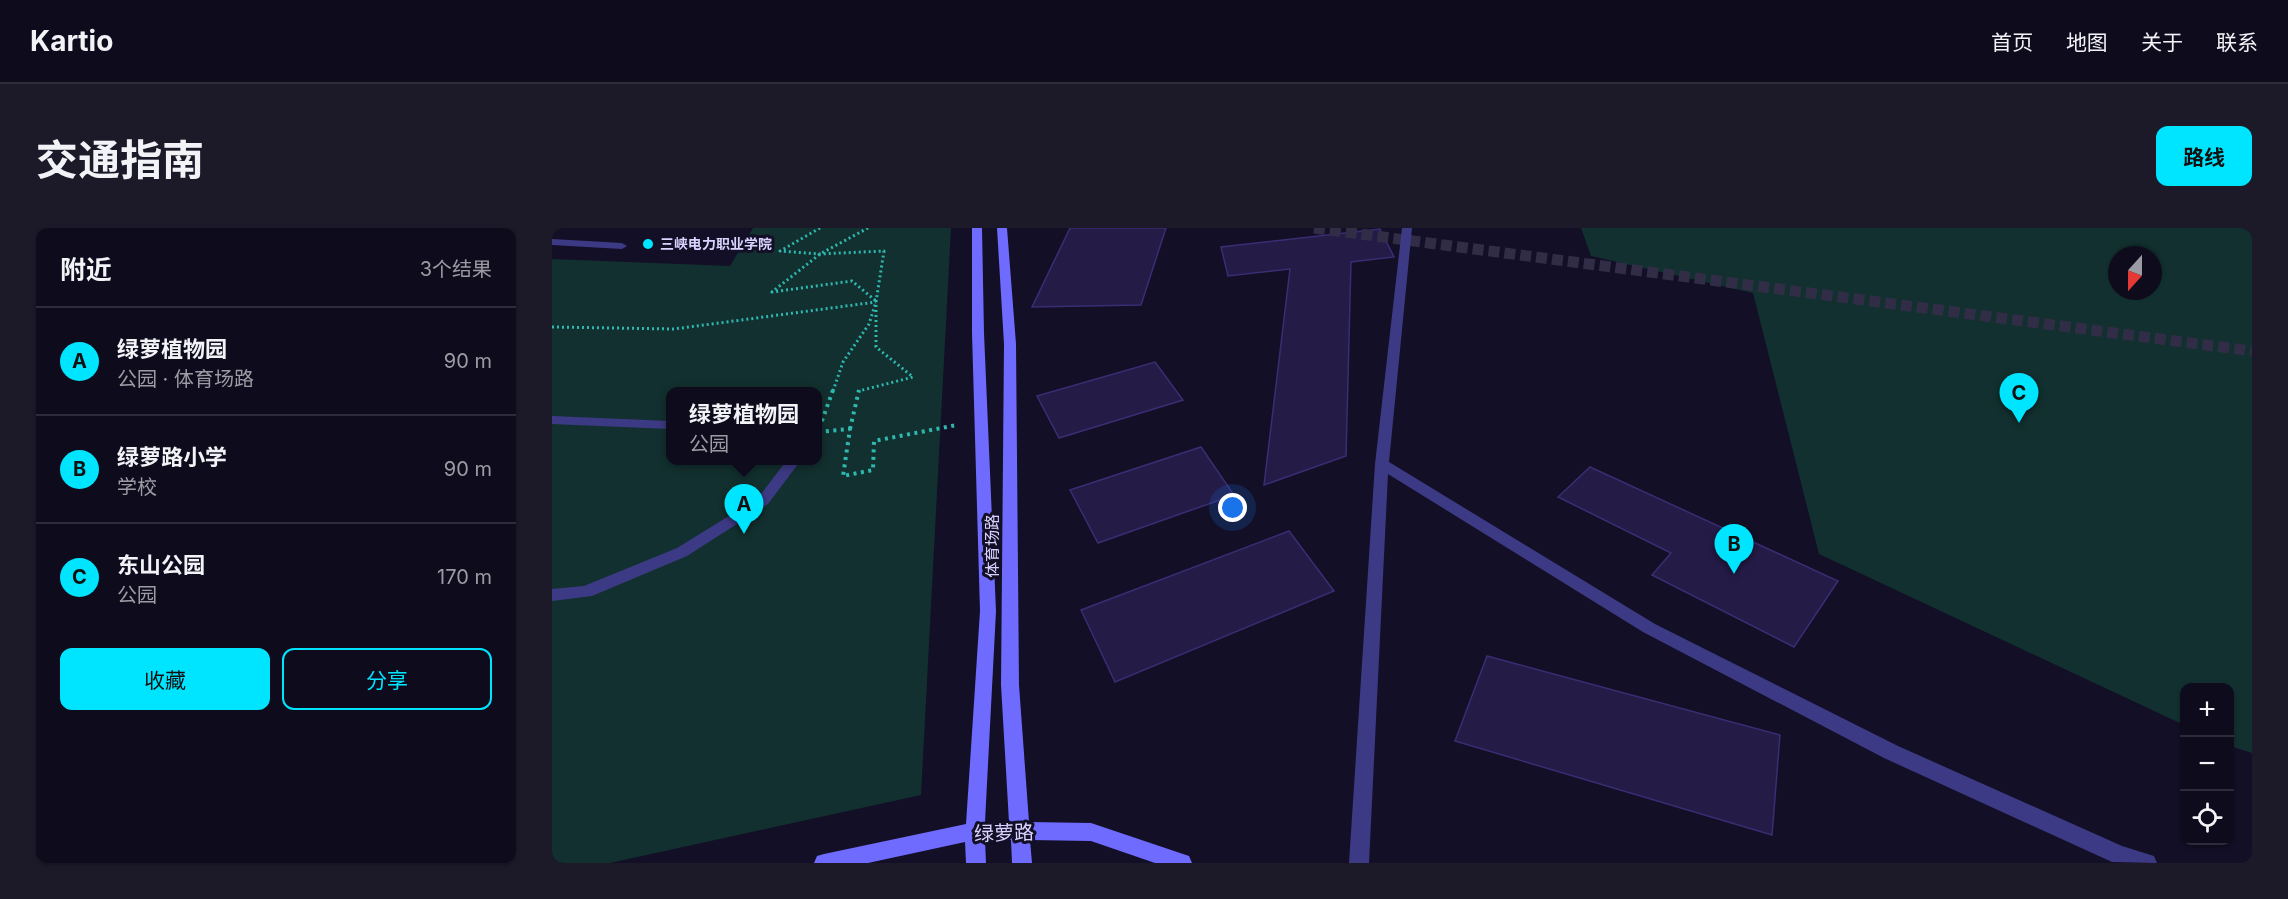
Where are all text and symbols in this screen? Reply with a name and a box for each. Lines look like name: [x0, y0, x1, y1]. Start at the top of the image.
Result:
text: Kartio: [30, 24, 113, 58]
text: 首页: [1991, 30, 2033, 55]
text: 地图: [2066, 30, 2108, 55]
text: 关于: [2141, 30, 2183, 55]
text: 联系: [2216, 30, 2258, 55]
button: 路线: [2156, 126, 2252, 186]
text: 交通指南: [36, 134, 204, 185]
place label: 三峡电力职业学院: [660, 235, 772, 252]
marker: 三峡电力职业学院: [641, 237, 655, 251]
north arrow: [2108, 246, 2162, 300]
text: 附近: [60, 254, 112, 285]
text: 3个结果: [420, 257, 492, 281]
text: 绿萝植物园: [117, 336, 227, 362]
text: A: [72, 349, 87, 373]
text: 90 m: [444, 349, 492, 373]
text: 公园 · 体育场路: [117, 367, 254, 391]
pin: C: [2000, 374, 2038, 423]
popup: [666, 387, 822, 465]
text: 绿萝植物园: [689, 401, 799, 427]
text: 公园: [689, 432, 729, 456]
text: 绿萝路小学: [117, 444, 227, 470]
text: B: [73, 457, 86, 481]
text: 90 m: [444, 457, 492, 481]
text: 学校: [117, 475, 157, 499]
pin: A: [724, 484, 764, 534]
your location: [1218, 493, 1247, 522]
street label: 体育场路: [982, 514, 1002, 578]
pin: B: [1714, 524, 1754, 574]
text: 东山公园: [117, 552, 205, 578]
text: C: [72, 565, 87, 589]
text: 170 m: [437, 565, 492, 589]
text: 公园: [117, 583, 157, 607]
button: 收藏: [60, 648, 270, 710]
button: 分享: [282, 648, 492, 710]
map controls: [2180, 683, 2234, 845]
button: +: [2180, 683, 2234, 737]
button: −: [2180, 737, 2234, 791]
button: locate: [2180, 791, 2234, 845]
street label: 绿萝路: [974, 820, 1034, 846]

